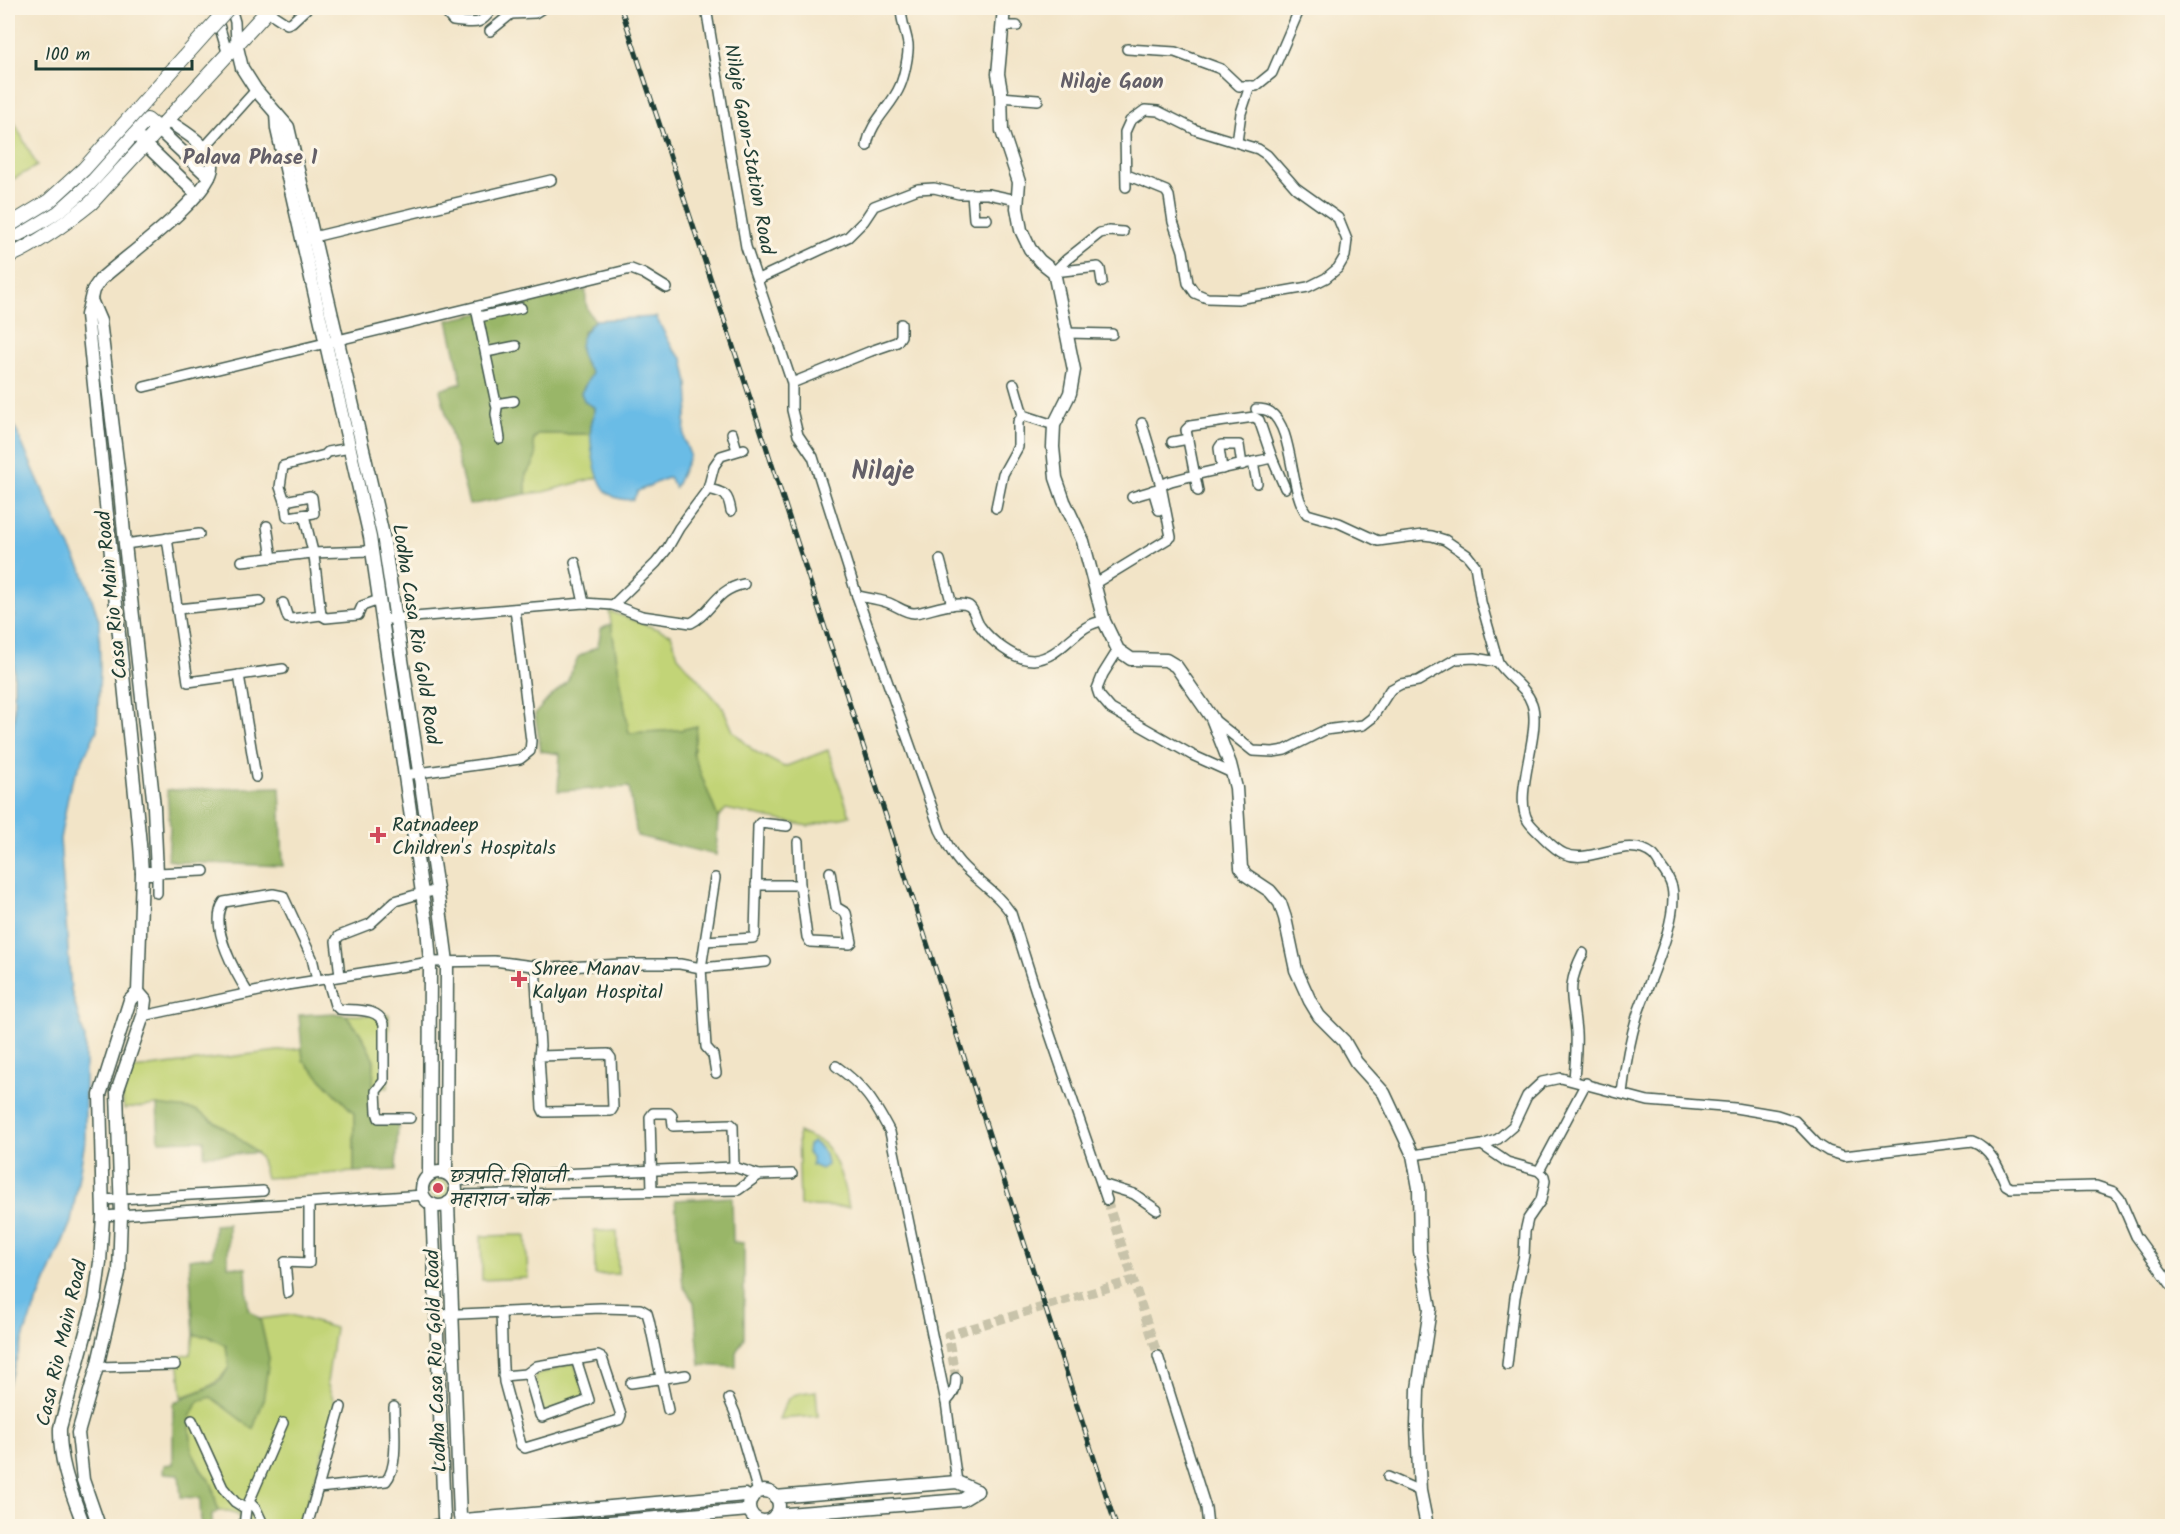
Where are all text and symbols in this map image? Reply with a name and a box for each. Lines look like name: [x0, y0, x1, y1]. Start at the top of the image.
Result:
scale bar: [36, 33, 192, 71]
text: 100 m: [45, 41, 90, 70]
street label: Nilaje Gaon-Station Road: [714, 42, 782, 258]
district label: Nilaje Gaon: [1060, 66, 1164, 99]
district label: Palava Phase 1: [183, 142, 318, 175]
district label: Nilaje: [852, 451, 915, 493]
street label: Casa Rio Main Road: [88, 508, 138, 681]
street label: Lodha Casa Rio Gold Road: [382, 522, 448, 748]
place label: Ratnadeep Children's Hospitals: [392, 810, 556, 865]
marker: Ratnadeep Children's Hospitals: [369, 826, 387, 844]
place label: Shree Manav Kalyan Hospital: [532, 954, 663, 1009]
marker: Shree Manav Kalyan Hospital: [510, 970, 528, 988]
place label: छत्रपति शिवाजी महाराज चौक: [450, 1162, 570, 1217]
marker: छत्रपति शिवाजी महाराज चौक: [431, 1181, 445, 1195]
street label: Lodha Casa Rio Gold Road: [417, 1248, 457, 1473]
street label: Casa Rio Main Road: [28, 1256, 98, 1430]

